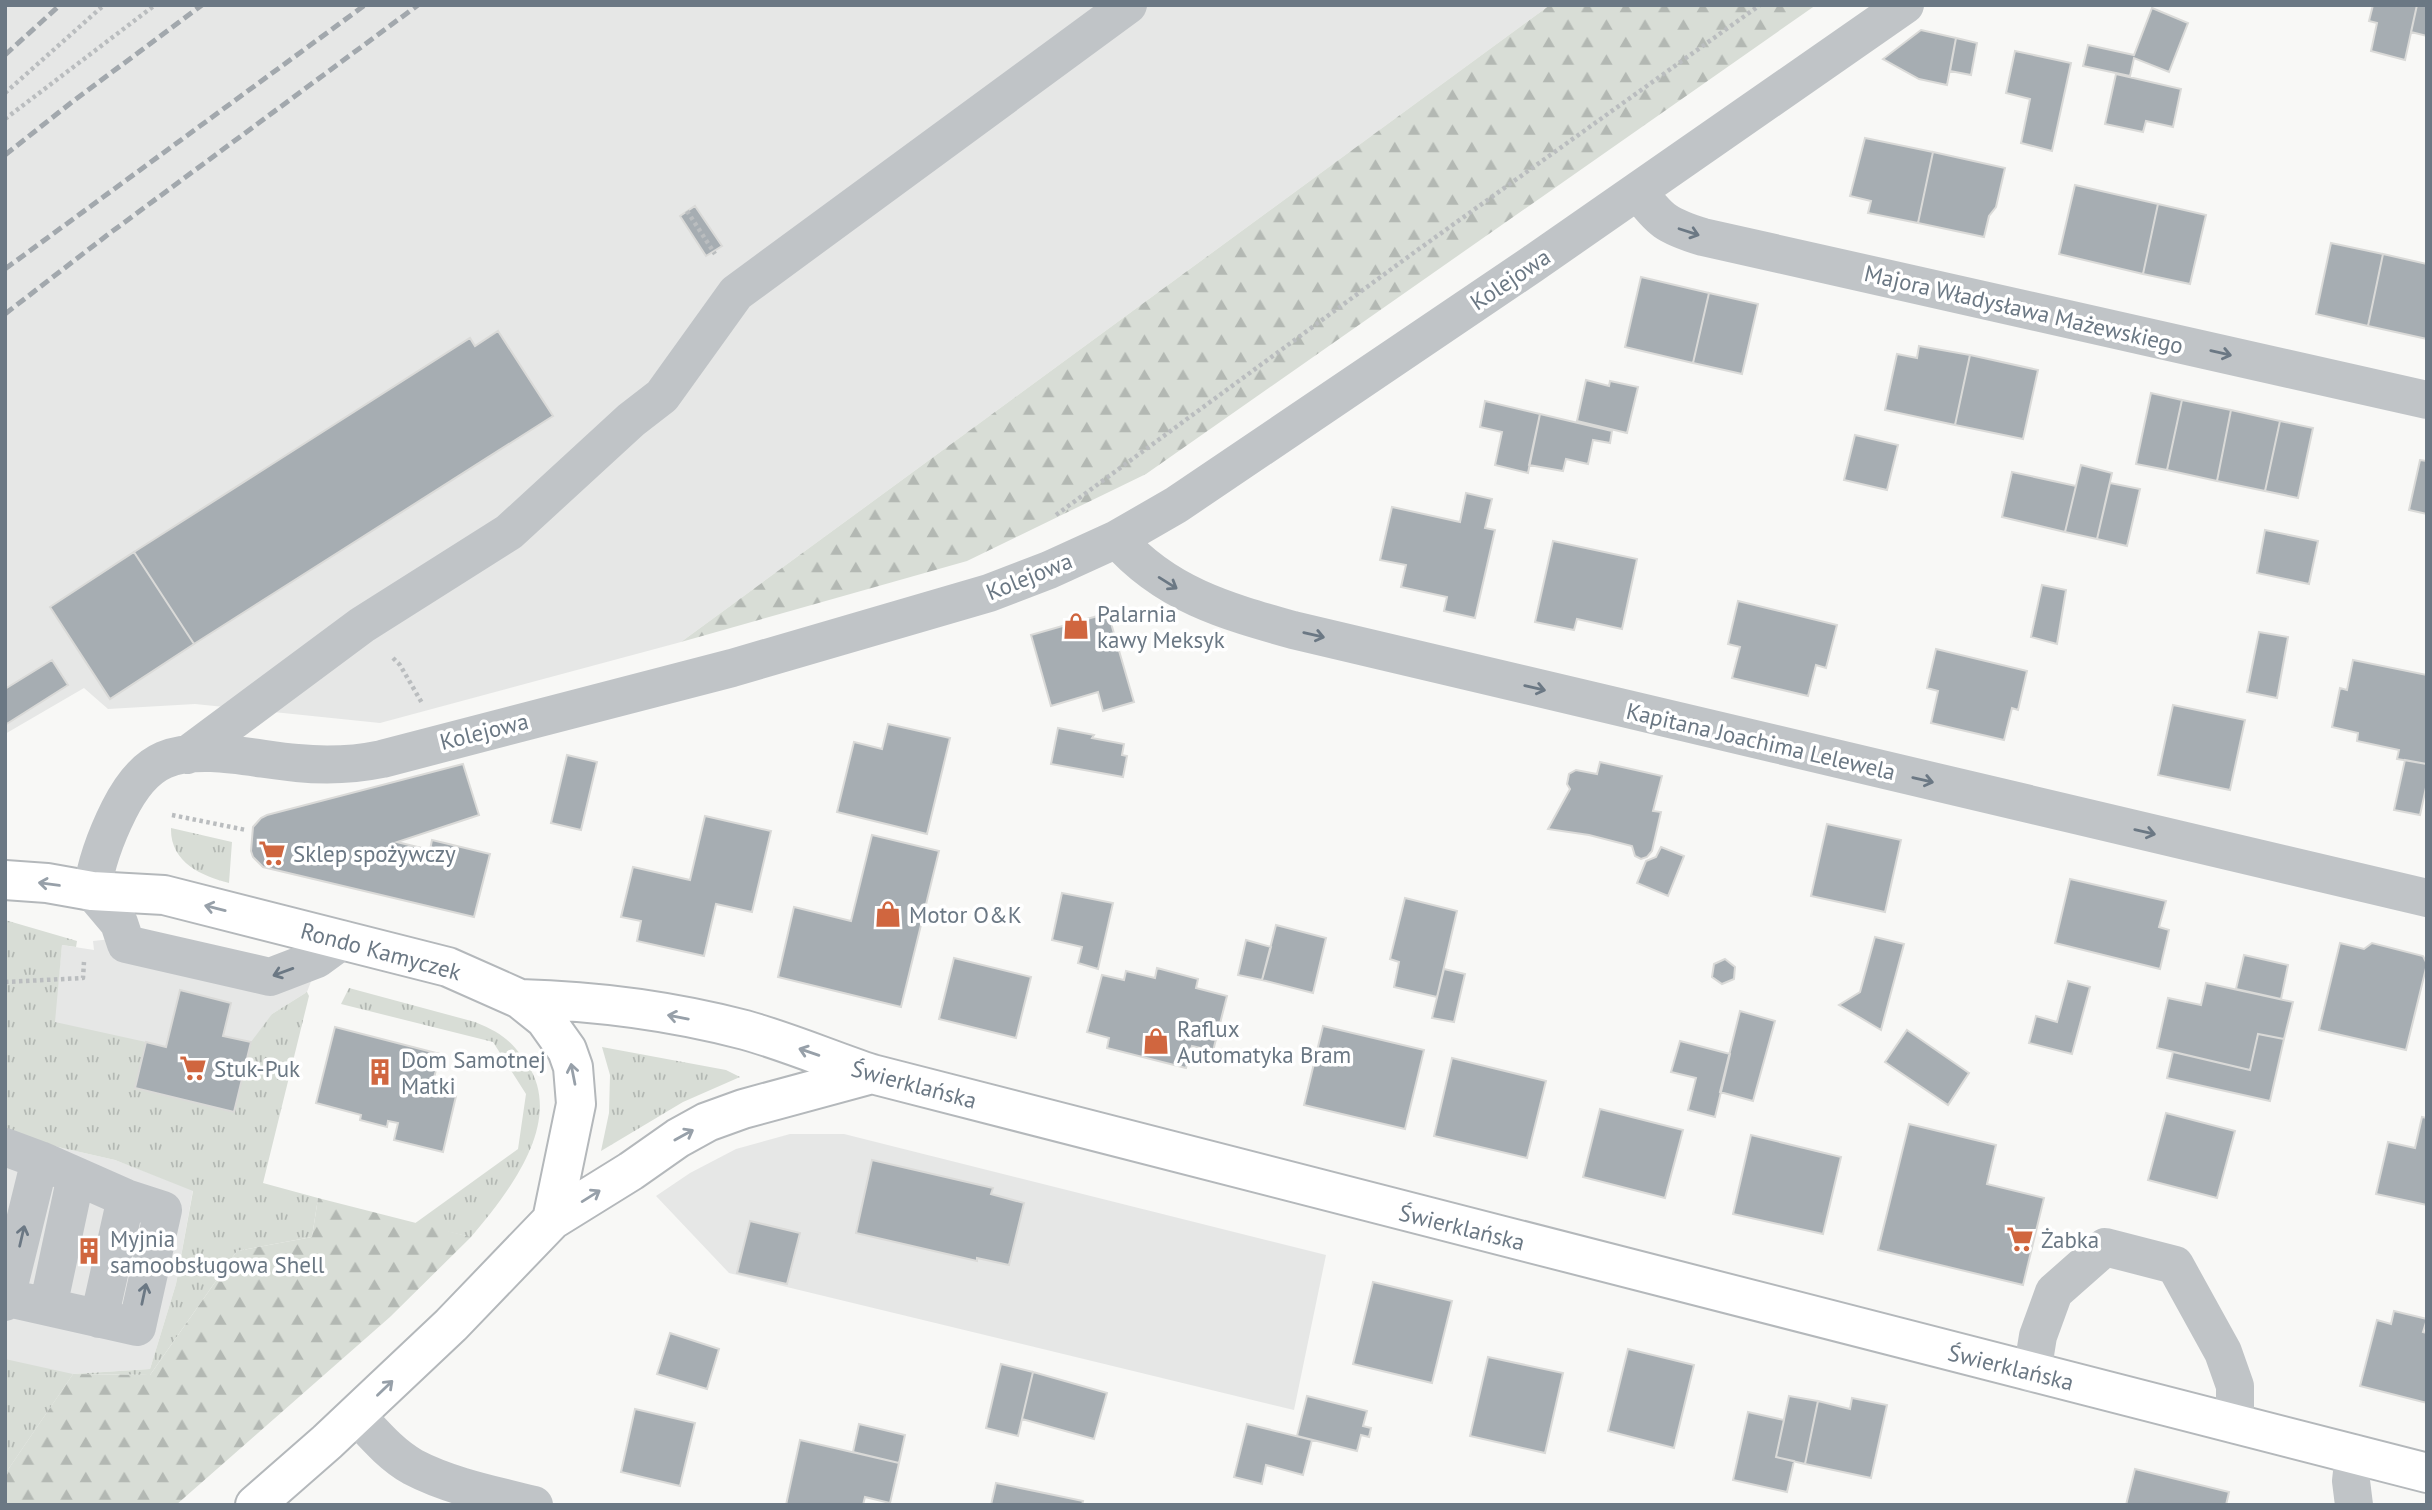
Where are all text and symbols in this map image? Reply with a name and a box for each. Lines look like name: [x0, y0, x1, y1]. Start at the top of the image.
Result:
one-way arrow: [1677, 227, 1699, 239]
street label: Kolejowa: [1465, 242, 1555, 316]
street label: Majora Władysława Mażewskiego: [1862, 258, 2186, 360]
one-way arrow: [2209, 347, 2232, 360]
street label: Kolejowa: [982, 546, 1076, 606]
one-way arrow: [1158, 576, 1177, 591]
place label: Palarnia kawy Meksyk: [1097, 599, 1225, 654]
shop icon: Palarnia kawy Meksyk: [1061, 611, 1091, 641]
one-way arrow: [1302, 629, 1325, 642]
one-way arrow: [1523, 682, 1546, 695]
street label: Kapitana Joachima Lelewela: [1624, 696, 1898, 786]
street label: Kolejowa: [437, 706, 531, 756]
one-way arrow: [1911, 774, 1934, 787]
one-way arrow: [2133, 826, 2156, 839]
supermarket icon: Sklep spożywczy: [257, 838, 287, 868]
place label: Sklep spożywczy: [293, 839, 456, 868]
one-way arrow: [38, 878, 61, 891]
shop icon: Motor O&K: [873, 899, 903, 929]
place label: Motor O&K: [909, 900, 1022, 929]
one-way arrow: [204, 901, 227, 914]
street label: Rondo Kamyczek: [298, 916, 464, 986]
one-way arrow: [273, 967, 295, 979]
one-way arrow: [668, 1010, 690, 1023]
place label: Raflux Automatyka Bram: [1177, 1014, 1351, 1069]
shop icon: Raflux Automatyka Bram: [1141, 1026, 1171, 1056]
place label: Dom Samotnej Matki: [401, 1045, 546, 1100]
one-way arrow: [798, 1045, 820, 1057]
supermarket icon: Stuk-Puk: [178, 1053, 208, 1083]
street label: Świerklańska: [848, 1053, 980, 1115]
place label: Stuk-Puk: [214, 1054, 300, 1083]
building icon: Dom Samotnej Matki: [365, 1057, 395, 1087]
one-way arrow: [566, 1063, 580, 1086]
one-way arrow: [673, 1127, 694, 1141]
one-way arrow: [581, 1188, 601, 1202]
street label: Świerklańska: [1396, 1197, 1528, 1257]
place label: Myjnia samoobsługowa Shell: [110, 1224, 325, 1279]
supermarket icon: Żabka: [2005, 1224, 2035, 1254]
one-way arrow: [16, 1225, 29, 1248]
place label: Żabka: [2041, 1225, 2099, 1254]
building icon: Myjnia samoobsługowa Shell: [74, 1236, 104, 1266]
one-way arrow: [138, 1283, 152, 1306]
street label: Świerklańska: [1945, 1337, 2077, 1397]
one-way arrow: [376, 1379, 393, 1396]

